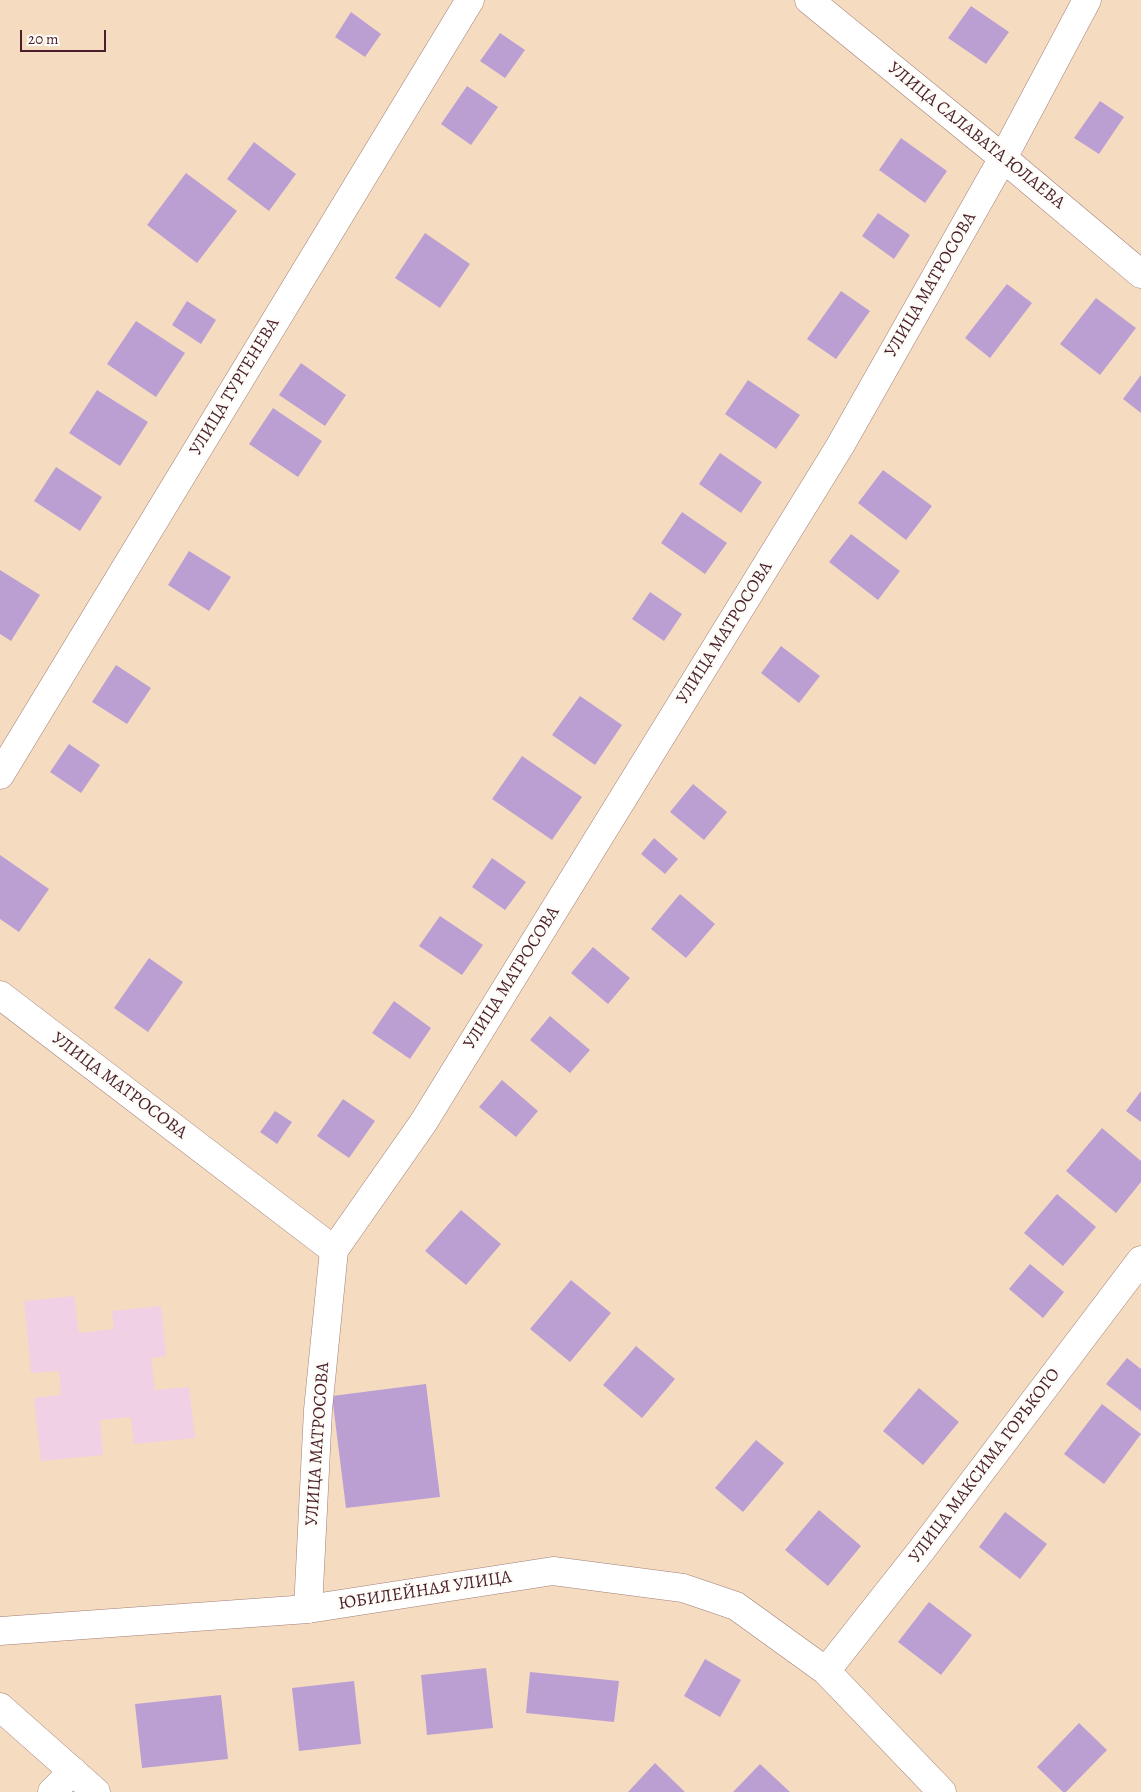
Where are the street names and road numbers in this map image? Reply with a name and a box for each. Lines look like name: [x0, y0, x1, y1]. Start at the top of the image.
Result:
street label: УЛИЦА САЛАВАТА ЮЛАЕВА: [883, 58, 1069, 214]
street label: УЛИЦА МАТРОСОВА: [881, 209, 981, 361]
street label: УЛИЦА ТУРГЕНЕВА: [185, 314, 285, 460]
street label: УЛИЦА МАТРОСОВА: [672, 558, 778, 708]
street label: УЛИЦА МАТРОСОВА: [459, 903, 565, 1053]
street label: УЛИЦА МАТРОСОВА: [47, 1028, 191, 1144]
street label: УЛИЦА МАТРОСОВА: [302, 1361, 334, 1527]
street label: УЛИЦА МАКСИМА ГОРЬКОГО: [905, 1365, 1065, 1567]
street label: ЮБИЛЕЙНАЯ УЛИЦА: [337, 1567, 513, 1615]

